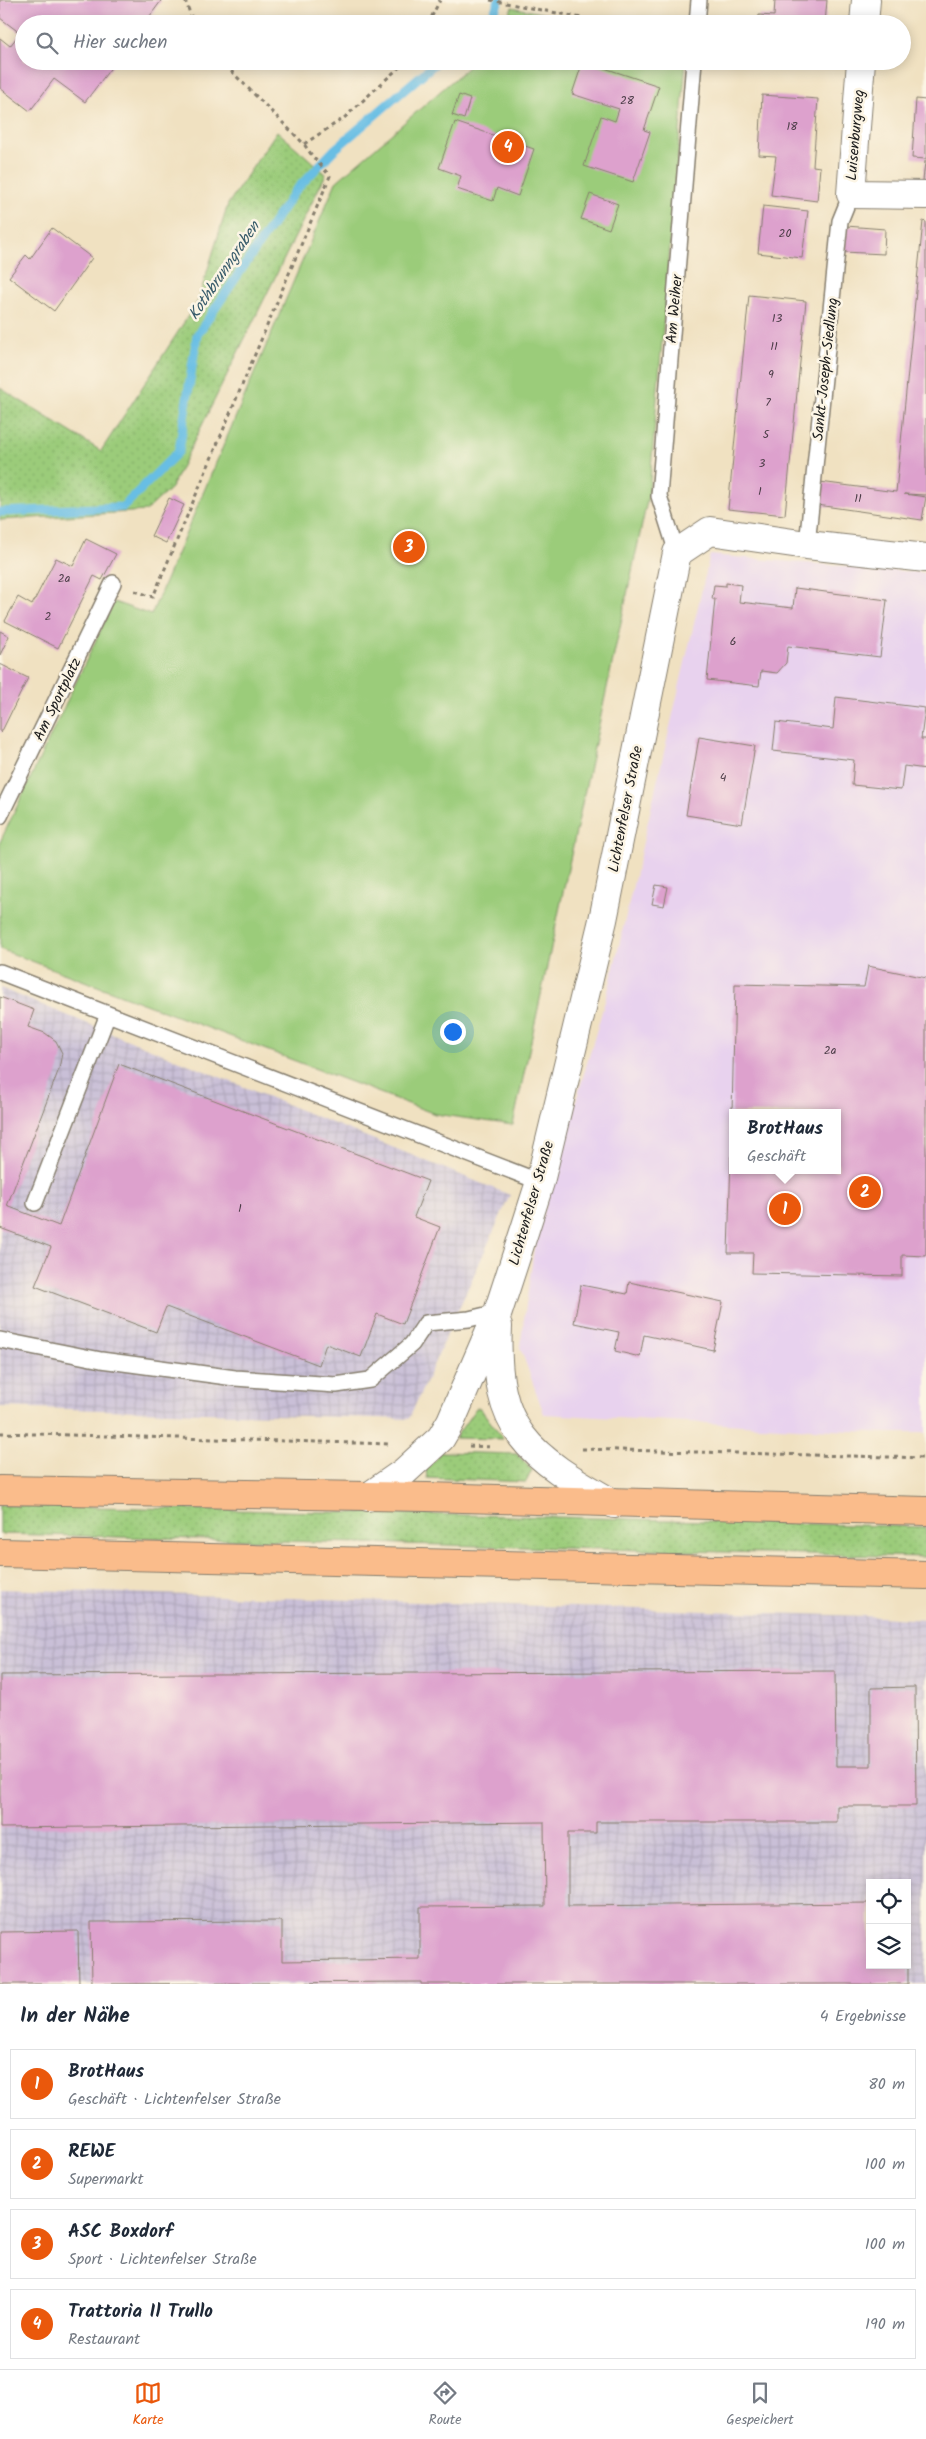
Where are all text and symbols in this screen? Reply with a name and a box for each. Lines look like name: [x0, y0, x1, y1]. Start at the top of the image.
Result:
search box: [15, 15, 911, 70]
text: Hier suchen: [73, 28, 167, 58]
icon: search: [33, 29, 61, 57]
street label: Luisenburgweg: [840, 89, 872, 182]
house number: 28: [620, 91, 635, 110]
house number: 18: [787, 117, 798, 136]
pin: 4: [492, 128, 524, 166]
water label: Kothbrunngraben: [182, 215, 267, 325]
house number: 20: [779, 224, 791, 243]
street label: Am Weiher: [660, 273, 690, 344]
street label: Sankt-Joseph-Siedlung: [807, 296, 845, 442]
house number: 13: [772, 309, 782, 328]
house number: 11: [770, 337, 778, 356]
house number: 9: [768, 365, 774, 384]
house number: 7: [765, 393, 771, 412]
house number: 5: [763, 425, 771, 444]
house number: 3: [759, 454, 766, 473]
house number: 1: [758, 482, 762, 501]
house number: 11: [854, 489, 862, 508]
pin: 3: [393, 528, 425, 566]
house number: 2a: [58, 569, 71, 588]
house number: 2: [45, 607, 52, 626]
house number: 6: [730, 632, 736, 651]
street label: Am Sportplatz: [27, 653, 89, 745]
street label: Lichtenfelser Straße: [602, 744, 650, 875]
house number: 4: [720, 768, 727, 787]
your location: [440, 1019, 466, 1045]
house number: 2a: [824, 1041, 837, 1060]
popup: [729, 1109, 841, 1174]
text: BrotHaus: [747, 1114, 823, 1144]
street label: Lichtenfelser Straße: [503, 1138, 561, 1268]
text: Geschäft: [747, 1144, 806, 1169]
pin: 2: [849, 1173, 881, 1211]
pin: 1: [769, 1190, 801, 1228]
house number: 1: [238, 1199, 242, 1218]
map controls: [866, 1879, 911, 1969]
button: locate: [866, 1879, 911, 1924]
button: layers: [866, 1924, 911, 1969]
text: In der Nähe: [20, 2000, 130, 2033]
text: 4 Ergebnisse: [820, 2004, 906, 2029]
text: BrotHaus: [68, 2057, 144, 2087]
text: 1: [35, 2072, 39, 2097]
text: 80 m: [868, 2072, 905, 2097]
text: Geschäft · Lichtenfelser Straße: [68, 2087, 281, 2112]
text: REWE: [68, 2137, 115, 2167]
text: 2: [32, 2152, 42, 2177]
text: 100 m: [865, 2152, 905, 2177]
text: Supermarkt: [68, 2167, 144, 2192]
text: ASC Boxdorf: [68, 2217, 173, 2247]
text: 3: [33, 2232, 41, 2257]
text: 100 m: [865, 2232, 905, 2257]
text: Sport · Lichtenfelser Straße: [68, 2247, 257, 2272]
text: Trattoria Il Trullo: [68, 2297, 213, 2327]
text: 4: [33, 2312, 41, 2337]
text: 190 m: [865, 2312, 905, 2337]
text: Restaurant: [68, 2327, 140, 2352]
tab: Karte: [132, 2379, 164, 2431]
tab: Route: [428, 2379, 461, 2431]
tab: Gespeichert: [726, 2379, 794, 2431]

